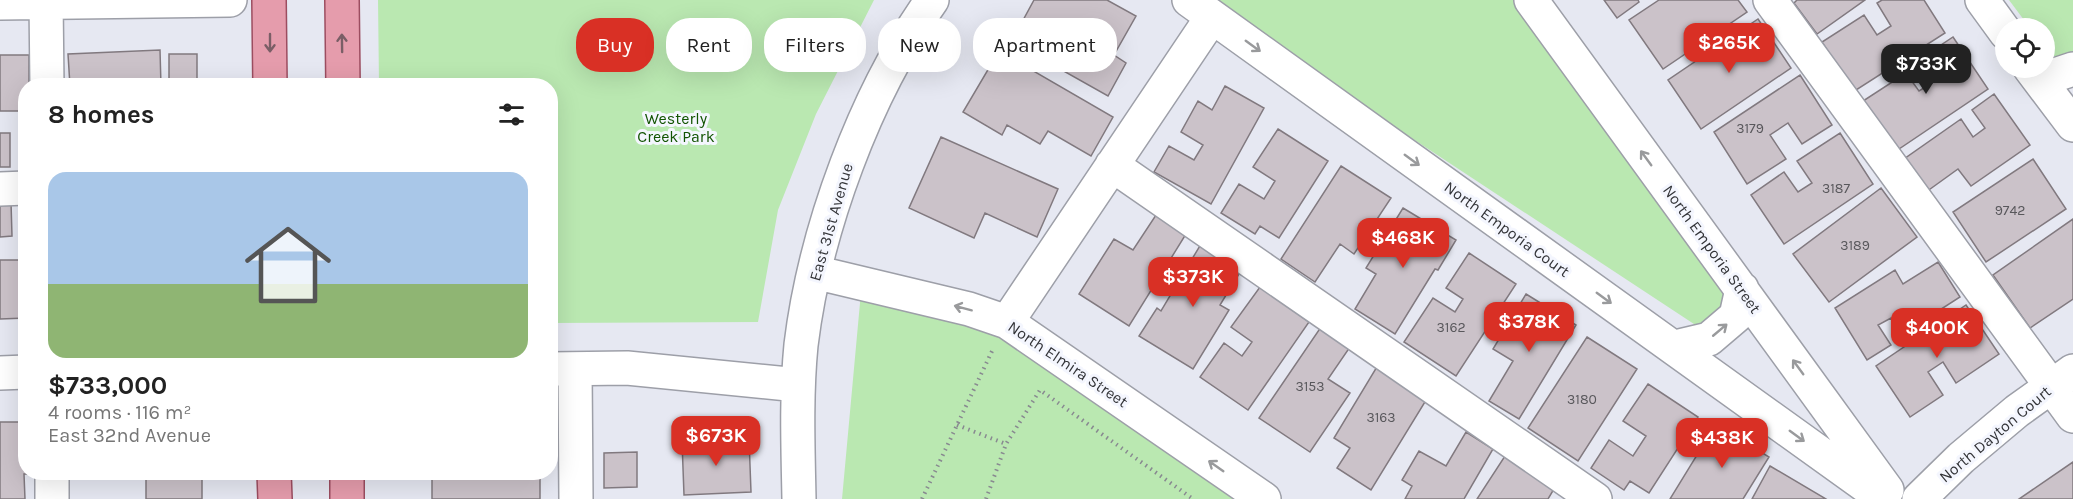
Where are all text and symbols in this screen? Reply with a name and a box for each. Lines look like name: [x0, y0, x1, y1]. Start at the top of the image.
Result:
chip: Buy: [576, 18, 654, 72]
chip: Rent: [666, 18, 752, 72]
chip: Filters: [764, 18, 866, 72]
chip: New: [878, 18, 961, 72]
chip: Apartment: [973, 18, 1117, 72]
map controls: [1995, 18, 2055, 78]
button: locate: [1995, 18, 2055, 78]
pin: $265K: [1687, 23, 1771, 74]
text: $265K: [1698, 31, 1760, 54]
one-way arrow: [264, 32, 275, 52]
one-way arrow: [336, 33, 348, 53]
one-way arrow: [1245, 40, 1261, 52]
pin: $733K: [1884, 44, 1968, 95]
text: $733K: [1895, 52, 1957, 75]
icon: filters: [495, 98, 528, 131]
text: 8 homes: [48, 99, 154, 130]
park label: Westerly Creek Park: [637, 109, 715, 146]
house number: 3179: [1736, 120, 1764, 137]
one-way arrow: [1640, 151, 1652, 167]
one-way arrow: [1403, 154, 1419, 166]
street label: East 31st Avenue: [805, 161, 857, 283]
street label: North Emporia Court: [1441, 177, 1573, 281]
house number: 3187: [1822, 180, 1850, 197]
street label: North Emporia Street: [1659, 181, 1765, 317]
house number: 9742: [1995, 202, 2025, 219]
icon: home: [234, 211, 342, 319]
pin: $468K: [1361, 218, 1445, 269]
text: $468K: [1371, 226, 1435, 249]
house number: 3189: [1840, 237, 1870, 254]
pin: $373K: [1151, 257, 1235, 308]
text: $373K: [1162, 265, 1224, 288]
one-way arrow: [1596, 292, 1612, 304]
one-way arrow: [954, 302, 973, 313]
pin: $378K: [1487, 302, 1571, 353]
pin: $400K: [1895, 308, 1979, 359]
text: $378K: [1498, 310, 1560, 333]
text: $400K: [1905, 316, 1969, 339]
street label: North Elmira Street: [1004, 317, 1132, 411]
house number: 3162: [1436, 319, 1466, 336]
one-way arrow: [1712, 323, 1728, 336]
one-way arrow: [1792, 359, 1804, 375]
text: $733,000: [48, 370, 167, 401]
house number: 3153: [1295, 378, 1325, 395]
street label: North Dayton Court: [1935, 382, 2055, 486]
house number: 3180: [1567, 391, 1597, 408]
text: 4 rooms · 116 m²: [48, 401, 191, 424]
house number: 3163: [1366, 409, 1396, 426]
pin: $673K: [674, 416, 758, 467]
pin: $438K: [1680, 418, 1764, 469]
text: East 32nd Avenue: [48, 424, 211, 447]
text: $673K: [685, 424, 747, 447]
text: $438K: [1690, 426, 1754, 449]
one-way arrow: [1789, 430, 1805, 442]
one-way arrow: [1209, 460, 1225, 472]

